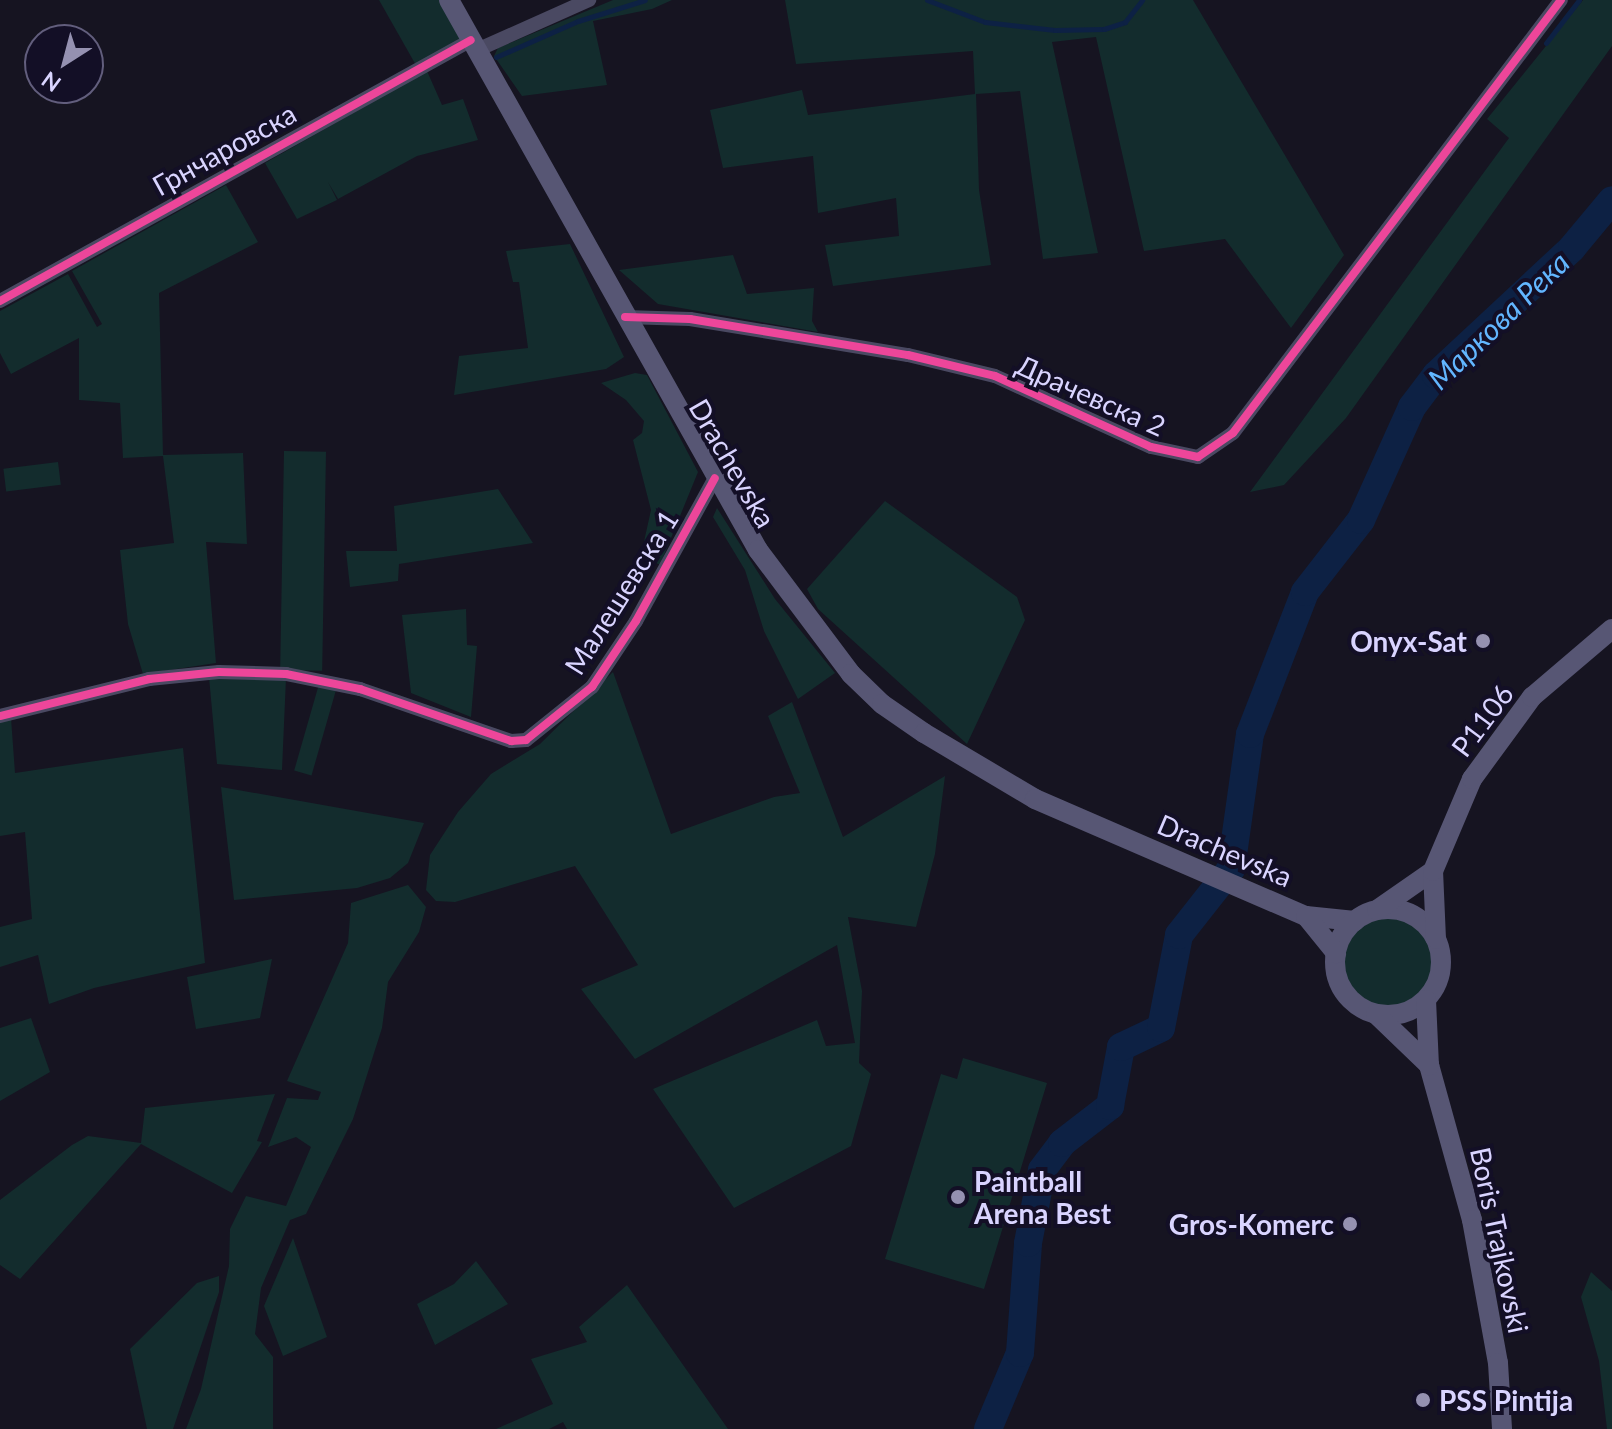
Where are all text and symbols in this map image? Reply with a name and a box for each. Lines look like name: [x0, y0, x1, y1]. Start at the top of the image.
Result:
north arrow: [24, 24, 104, 104]
text: N: [36, 66, 66, 98]
street label: Грнчаровска: [146, 96, 302, 202]
water label: Маркова Река: [1420, 244, 1576, 396]
street label: Драчевска 2: [1011, 347, 1171, 443]
street label: Drachevska: [683, 393, 783, 533]
street label: Малешевска 1: [557, 504, 685, 680]
place label: Onyx-Sat: [1350, 624, 1467, 658]
marker: Onyx-Sat: [1474, 632, 1492, 650]
street label: P1106: [1444, 677, 1520, 763]
street label: Drachevska: [1153, 807, 1297, 893]
street label: Boris Trajkovski: [1464, 1143, 1536, 1337]
place label: Paintball Arena Best: [974, 1164, 1111, 1230]
marker: Paintball Arena Best: [949, 1188, 967, 1206]
place label: Gros-Komerc: [1169, 1207, 1334, 1241]
marker: Gros-Komerc: [1341, 1215, 1359, 1233]
place label: PSS Pintija: [1439, 1383, 1573, 1417]
marker: PSS Pintija: [1414, 1391, 1432, 1409]

